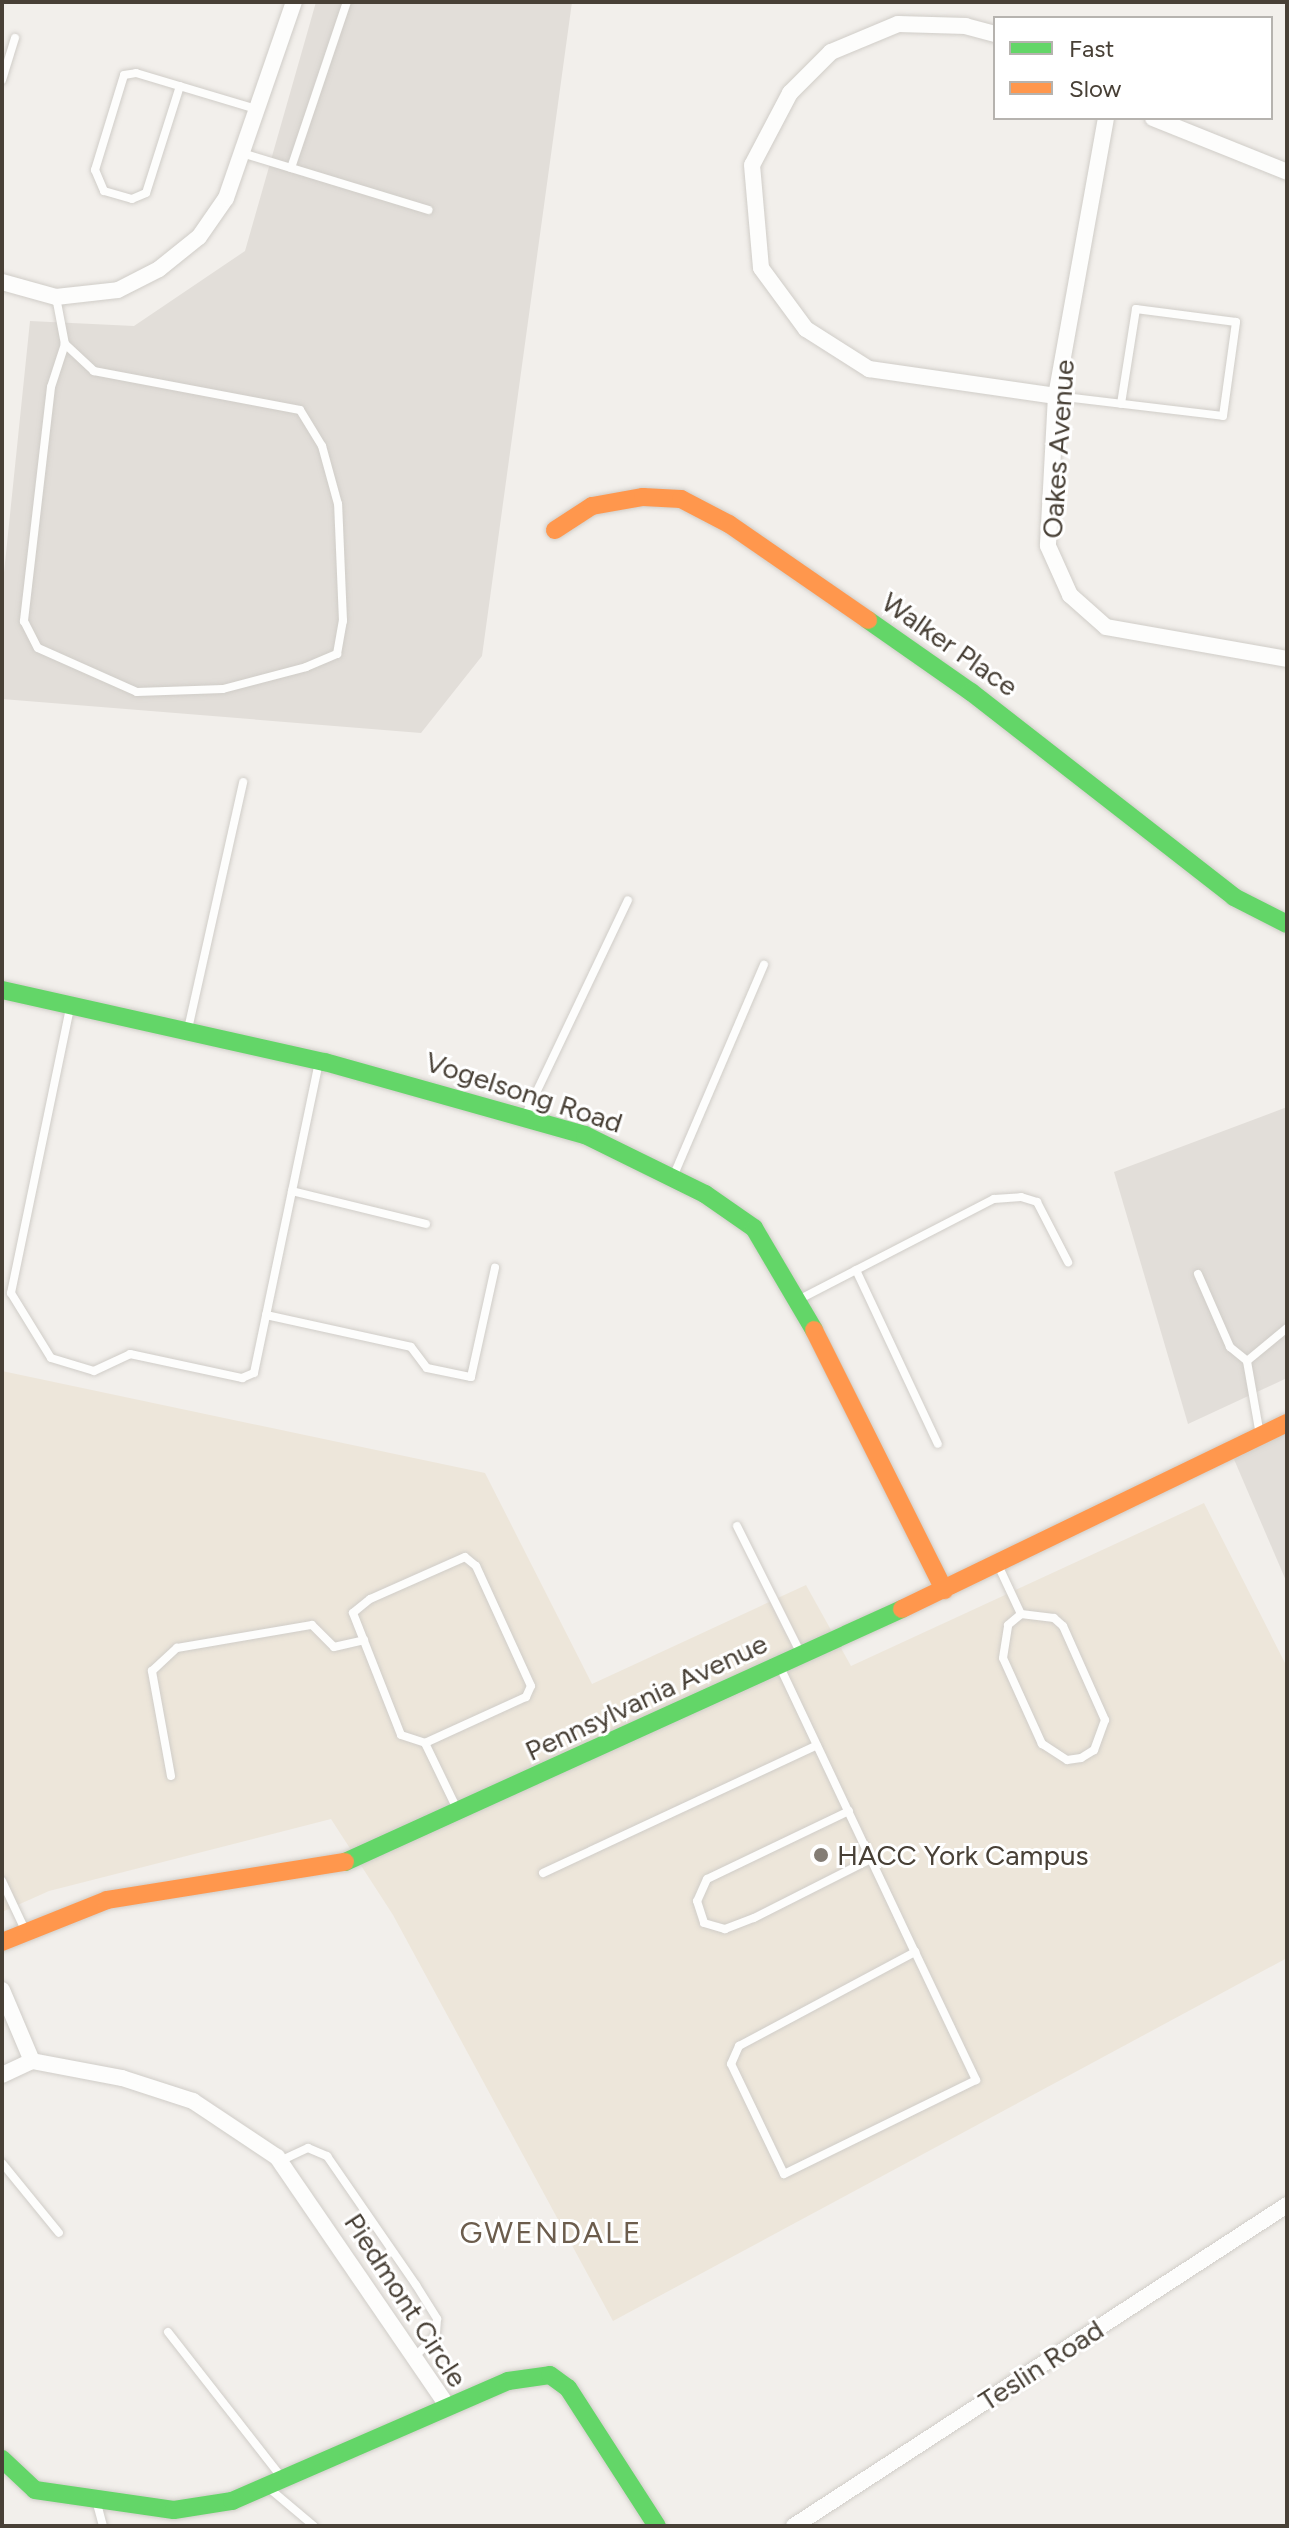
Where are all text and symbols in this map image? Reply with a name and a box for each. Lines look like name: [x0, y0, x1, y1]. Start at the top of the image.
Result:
legend: [993, 16, 1273, 120]
text: Fast: [1069, 34, 1114, 63]
text: Slow: [1069, 74, 1121, 103]
street label: Oakes Avenue: [1035, 358, 1081, 540]
street label: Walker Place: [876, 585, 1024, 703]
street label: Vogelsong Road: [421, 1044, 627, 1140]
street label: Pennsylvania Avenue: [520, 1626, 772, 1768]
place label: HACC York Campus: [837, 1838, 1089, 1872]
marker: HACC York Campus: [812, 1846, 830, 1864]
street label: Piedmont Circle: [337, 2207, 475, 2393]
district label: GWENDALE: [460, 2215, 642, 2251]
street label: Teslin Road: [972, 2312, 1110, 2418]

